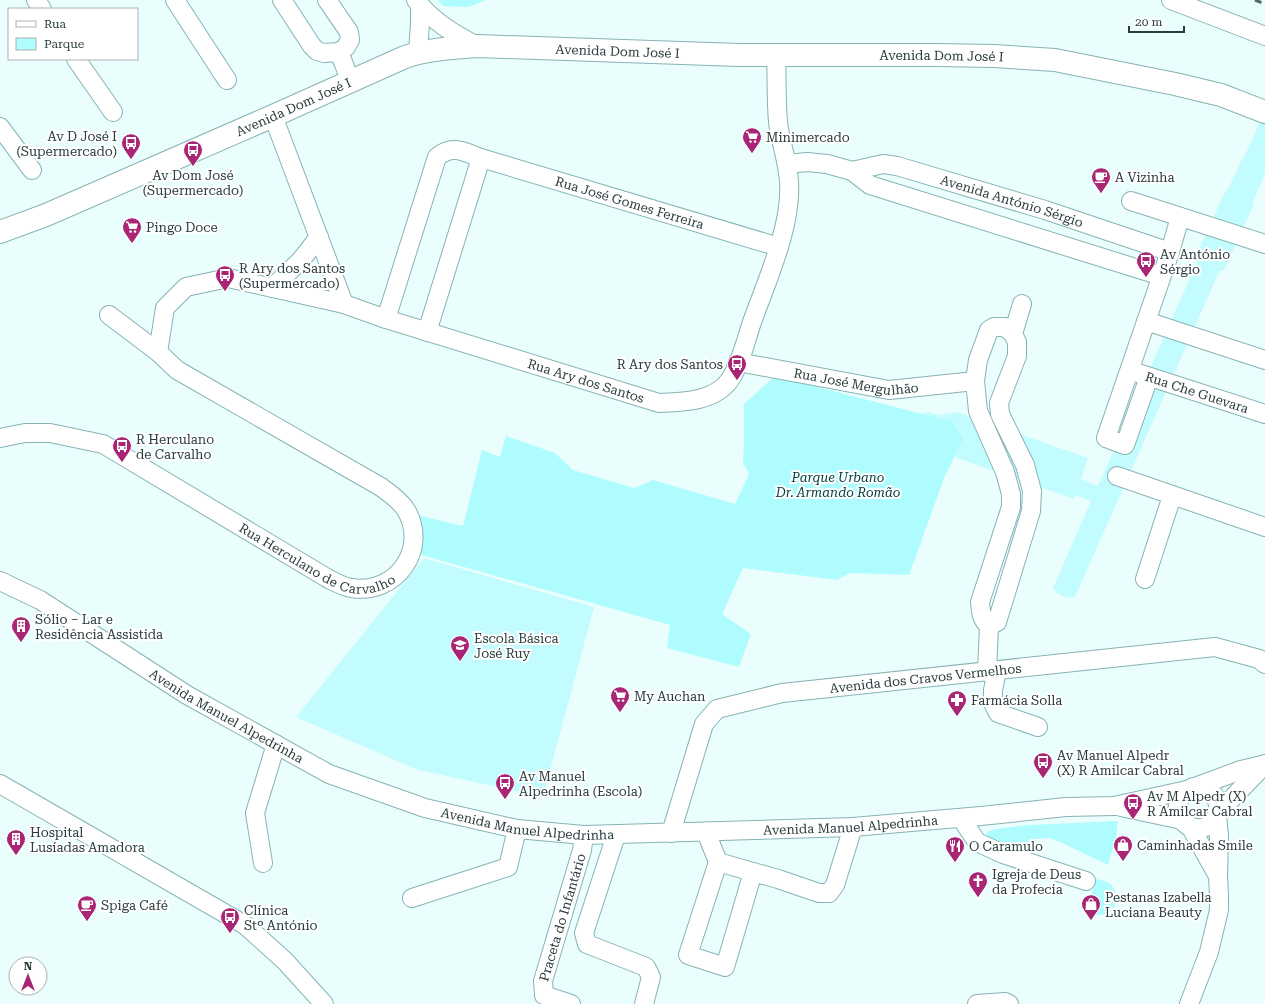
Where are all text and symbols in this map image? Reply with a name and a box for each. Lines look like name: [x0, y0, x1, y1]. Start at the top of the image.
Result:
legend: [8, 8, 138, 60]
scale bar: [1129, 8, 1184, 34]
text: 20 m: [1135, 15, 1162, 29]
text: Rua: [44, 17, 67, 31]
text: Parque: [44, 37, 85, 51]
street label: Avenida Dom José I: [555, 41, 680, 60]
street label: Avenida Dom José I: [879, 47, 1004, 64]
street label: Avenida Dom José I: [234, 75, 353, 139]
supermarket icon: Minimercado: [741, 126, 763, 154]
place label: Av D José I (Supermercado): [17, 129, 117, 159]
place label: Minimercado: [766, 130, 850, 145]
bus stop icon: Av D José I (Supermercado): [120, 132, 142, 160]
bus stop icon: Av Dom José (Supermercado): [182, 139, 204, 167]
cafe icon: A Vizinha: [1090, 166, 1112, 194]
place label: Av Dom José (Supermercado): [143, 168, 243, 198]
place label: A Vizinha: [1115, 170, 1175, 185]
street label: Avenida António Sérgio: [939, 172, 1085, 230]
street label: Rua José Gomes Ferreira: [554, 173, 706, 232]
supermarket icon: Pingo Doce: [121, 216, 143, 244]
place label: Pingo Doce: [146, 220, 218, 235]
place label: Av António Sérgio: [1160, 247, 1230, 277]
bus stop icon: Av António Sérgio: [1135, 250, 1157, 278]
place label: R Ary dos Santos (Supermercado): [239, 261, 345, 291]
bus stop icon: R Ary dos Santos (Supermercado): [214, 264, 236, 292]
bus stop icon: R Ary dos Santos: [726, 353, 748, 381]
street label: Rua Ary dos Santos: [526, 356, 646, 406]
place label: R Ary dos Santos: [617, 357, 723, 372]
street label: Rua José Mergulhão: [792, 365, 919, 398]
street label: Rua Che Guevara: [1143, 368, 1251, 416]
place label: R Herculano de Carvalho: [136, 432, 214, 462]
bus stop icon: R Herculano de Carvalho: [111, 435, 133, 463]
park label: Parque Urbano Dr. Armando Romão: [775, 470, 900, 500]
street label: Rua Herculano de Carvalho: [237, 520, 398, 596]
place label: Sólio – Lar e Residência Assistida: [35, 612, 163, 642]
building icon: Sólio – Lar e Residência Assistida: [10, 615, 32, 643]
place label: Escola Básica José Ruy: [474, 631, 559, 661]
school or university icon: Escola Básica José Ruy: [449, 634, 471, 662]
street label: Avenida dos Cravos Vermelhos: [829, 660, 1022, 695]
street label: Avenida Manuel Alpedrinha: [147, 665, 306, 766]
supermarket icon: My Auchan: [609, 685, 631, 713]
place label: My Auchan: [634, 689, 706, 704]
pharmacy icon: Farmácia Solla: [946, 689, 968, 717]
place label: Farmácia Solla: [971, 693, 1062, 708]
place label: Av Manuel Alpedr (X) R Amilcar Cabral: [1057, 748, 1184, 778]
bus stop icon: Av Manuel Alpedr (X) R Amilcar Cabral: [1032, 751, 1054, 779]
place label: Av Manuel Alpedrinha (Escola): [519, 769, 642, 799]
bus stop icon: Av Manuel Alpedrinha (Escola): [494, 772, 516, 800]
place label: Av M Alpedr (X) R Amilcar Cabral: [1147, 789, 1252, 819]
bus stop icon: Av M Alpedr (X) R Amilcar Cabral: [1122, 792, 1144, 820]
street label: Avenida Manuel Alpedrinha: [440, 804, 614, 843]
street label: Avenida Manuel Alpedrinha: [763, 812, 938, 837]
place label: Hospital Lusíadas Amadora: [30, 825, 145, 855]
building icon: Hospital Lusíadas Amadora: [5, 828, 27, 856]
shop icon: Caminhadas Smile: [1112, 834, 1134, 862]
restaurant icon: O Caramulo: [944, 835, 966, 863]
place label: Caminhadas Smile: [1137, 838, 1253, 853]
place label: O Caramulo: [969, 839, 1043, 854]
street label: Praceta do Infantário: [536, 852, 588, 983]
place label: Igreja de Deus da Profecia: [992, 867, 1081, 897]
church icon: Igreja de Deus da Profecia: [967, 870, 989, 898]
place label: Pestanas Izabella Luciana Beauty: [1105, 890, 1212, 920]
shop icon: Pestanas Izabella Luciana Beauty: [1080, 893, 1102, 921]
cafe icon: Spiga Café: [76, 894, 98, 922]
place label: Spiga Café: [101, 898, 168, 913]
place label: Clínica Stº António: [244, 903, 318, 933]
bus stop icon: Clínica Stº António: [219, 906, 241, 934]
north arrow: [8, 956, 48, 996]
text: N: [24, 960, 33, 973]

